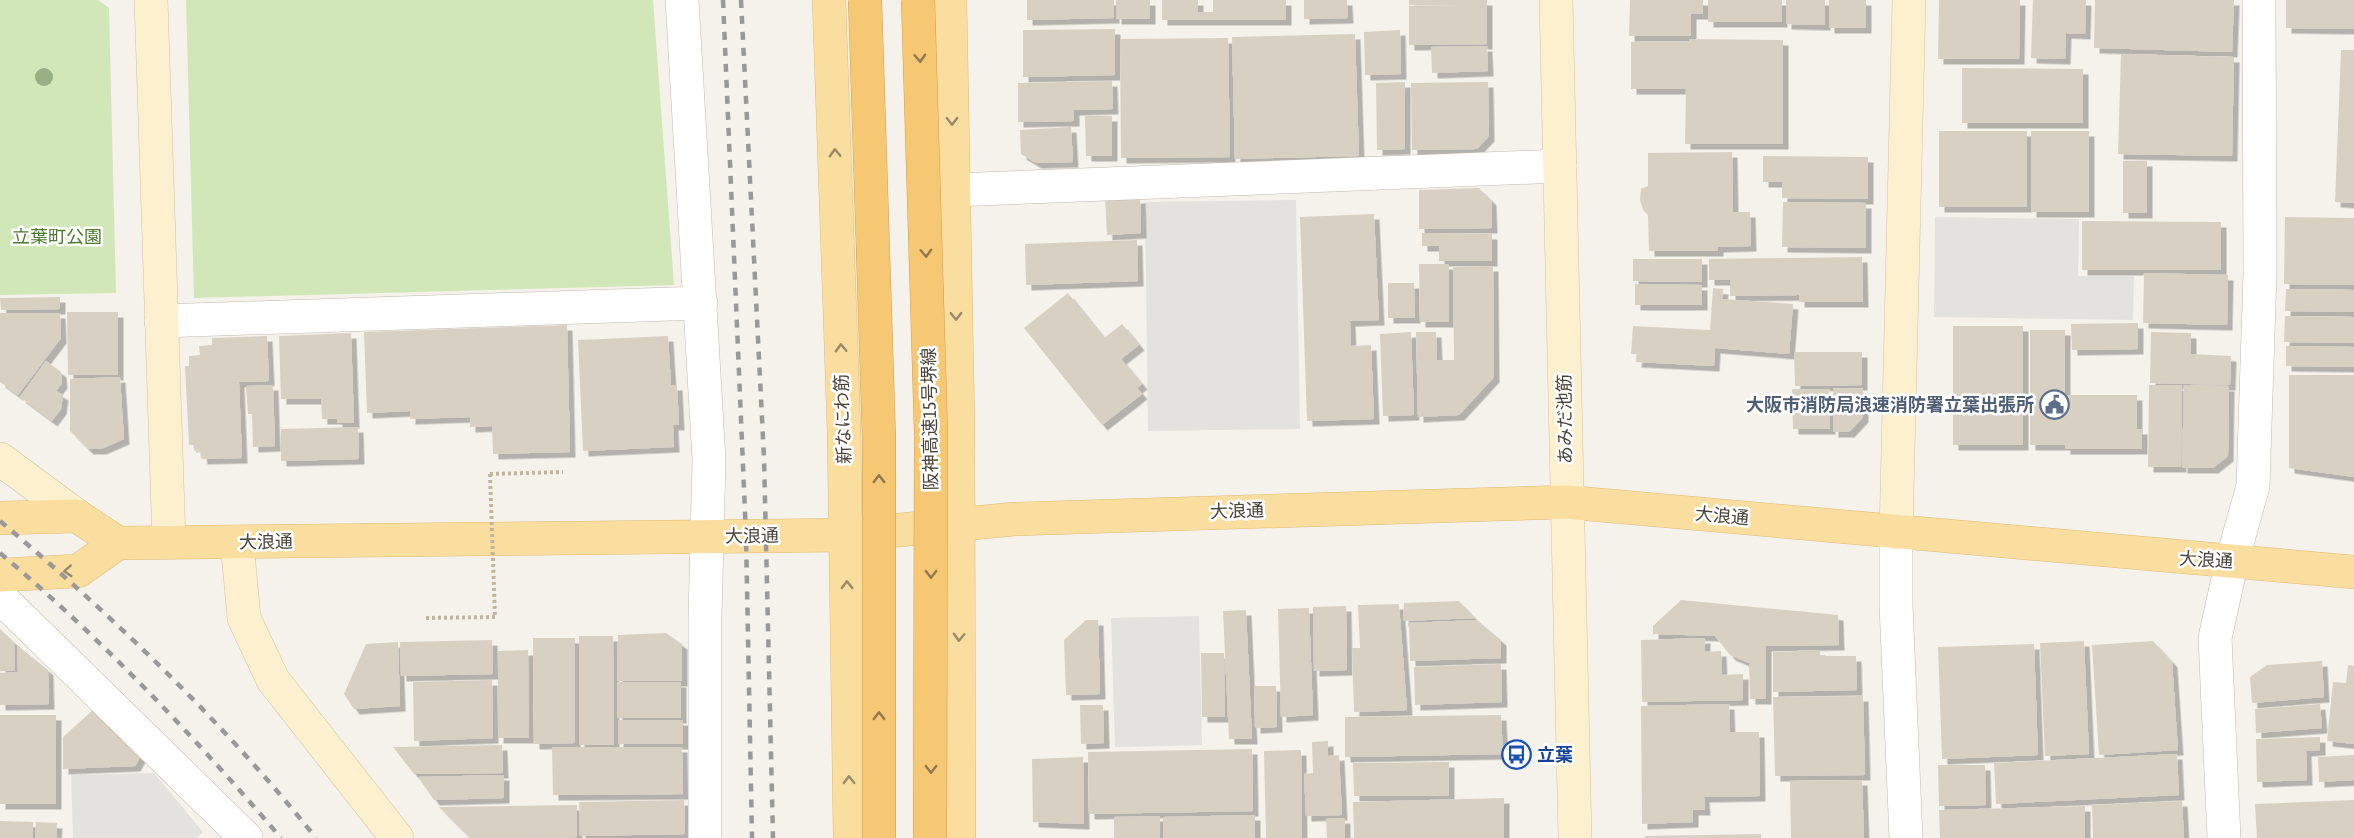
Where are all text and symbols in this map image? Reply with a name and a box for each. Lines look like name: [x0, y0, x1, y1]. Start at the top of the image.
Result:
one-way arrow: [913, 54, 926, 63]
one-way arrow: [946, 117, 959, 126]
one-way arrow: [828, 148, 841, 157]
park label: 立葉町公園: [12, 226, 102, 247]
one-way arrow: [919, 249, 932, 258]
one-way arrow: [950, 312, 962, 321]
one-way arrow: [835, 343, 848, 352]
street label: 阪神高速15号堺線: [918, 347, 941, 491]
street label: 新なにわ筋: [830, 374, 855, 464]
street label: あみだ池筋: [1553, 374, 1576, 464]
public building icon: 大阪市消防局浪速消防署立葉出張所: [2039, 389, 2071, 421]
place label: 大阪市消防局浪速消防署立葉出張所: [1746, 394, 2034, 415]
one-way arrow: [873, 475, 885, 484]
street label: 大浪通: [1210, 499, 1264, 522]
street label: 大浪通: [1694, 503, 1750, 528]
street label: 大浪通: [725, 525, 779, 546]
street label: 大浪通: [239, 531, 293, 552]
street label: 大浪通: [2179, 548, 2234, 571]
one-way arrow: [63, 564, 72, 577]
one-way arrow: [925, 570, 937, 579]
one-way arrow: [841, 580, 853, 589]
one-way arrow: [953, 633, 965, 642]
one-way arrow: [873, 712, 885, 721]
bus stop icon: 立葉: [1500, 739, 1532, 771]
place label: 立葉: [1537, 744, 1573, 765]
one-way arrow: [925, 765, 937, 774]
one-way arrow: [843, 775, 855, 784]

